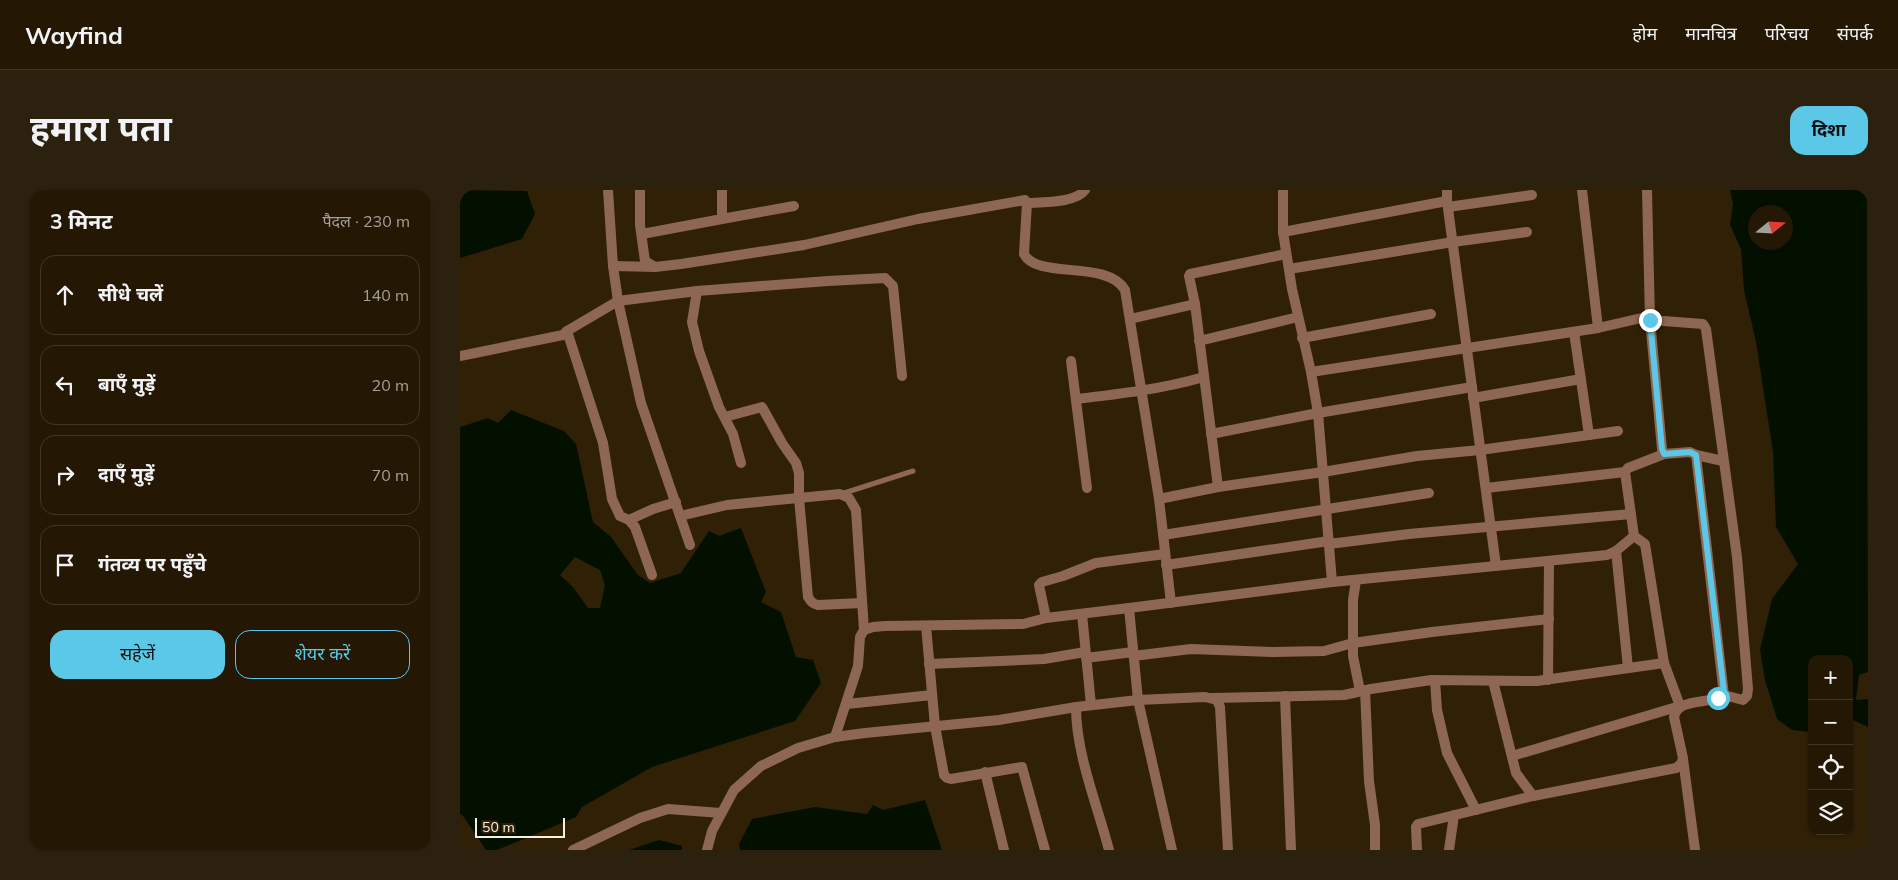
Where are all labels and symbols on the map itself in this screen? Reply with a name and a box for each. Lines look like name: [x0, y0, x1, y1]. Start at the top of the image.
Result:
north arrow: [1748, 205, 1793, 250]
route end: [1639, 309, 1662, 332]
route start: [1707, 687, 1730, 710]
scale bar: [475, 815, 565, 838]

